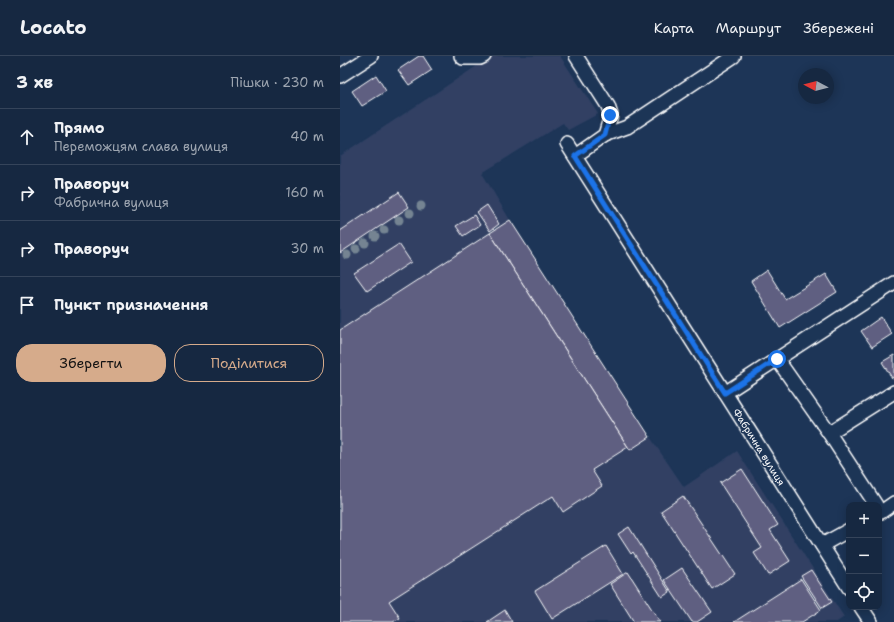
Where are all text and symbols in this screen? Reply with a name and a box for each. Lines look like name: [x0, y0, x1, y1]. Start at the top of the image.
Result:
text: Locato: [20, 15, 87, 40]
text: Карта: [654, 19, 694, 37]
text: Маршрут: [716, 19, 781, 37]
text: Збережені: [803, 19, 874, 37]
north arrow: [798, 68, 834, 104]
text: 3 хв: [16, 71, 53, 93]
text: Пішки · 230 m: [231, 74, 324, 91]
route end: [601, 106, 619, 124]
text: Прямо: [54, 118, 104, 138]
icon: ahead: [16, 126, 38, 148]
text: 40 m: [290, 128, 324, 145]
text: Переможцям слава вулиця: [54, 138, 228, 155]
text: Праворуч: [54, 174, 129, 194]
icon: right: [16, 182, 38, 204]
text: 160 m: [286, 184, 324, 201]
text: Фабрична вулиця: [54, 194, 169, 211]
icon: right: [16, 238, 38, 260]
text: Праворуч: [54, 239, 129, 259]
text: 30 m: [290, 240, 324, 257]
icon: arrive: [16, 294, 38, 316]
text: Пункт призначення: [54, 295, 209, 315]
button: Зберегти: [16, 344, 166, 382]
button: Поділитися: [174, 344, 324, 382]
route start: [768, 350, 786, 368]
street label: Фабрична вулиця: [730, 406, 788, 488]
map controls: [846, 502, 882, 610]
button: +: [846, 502, 882, 538]
button: −: [846, 538, 882, 574]
button: locate: [846, 574, 882, 610]

